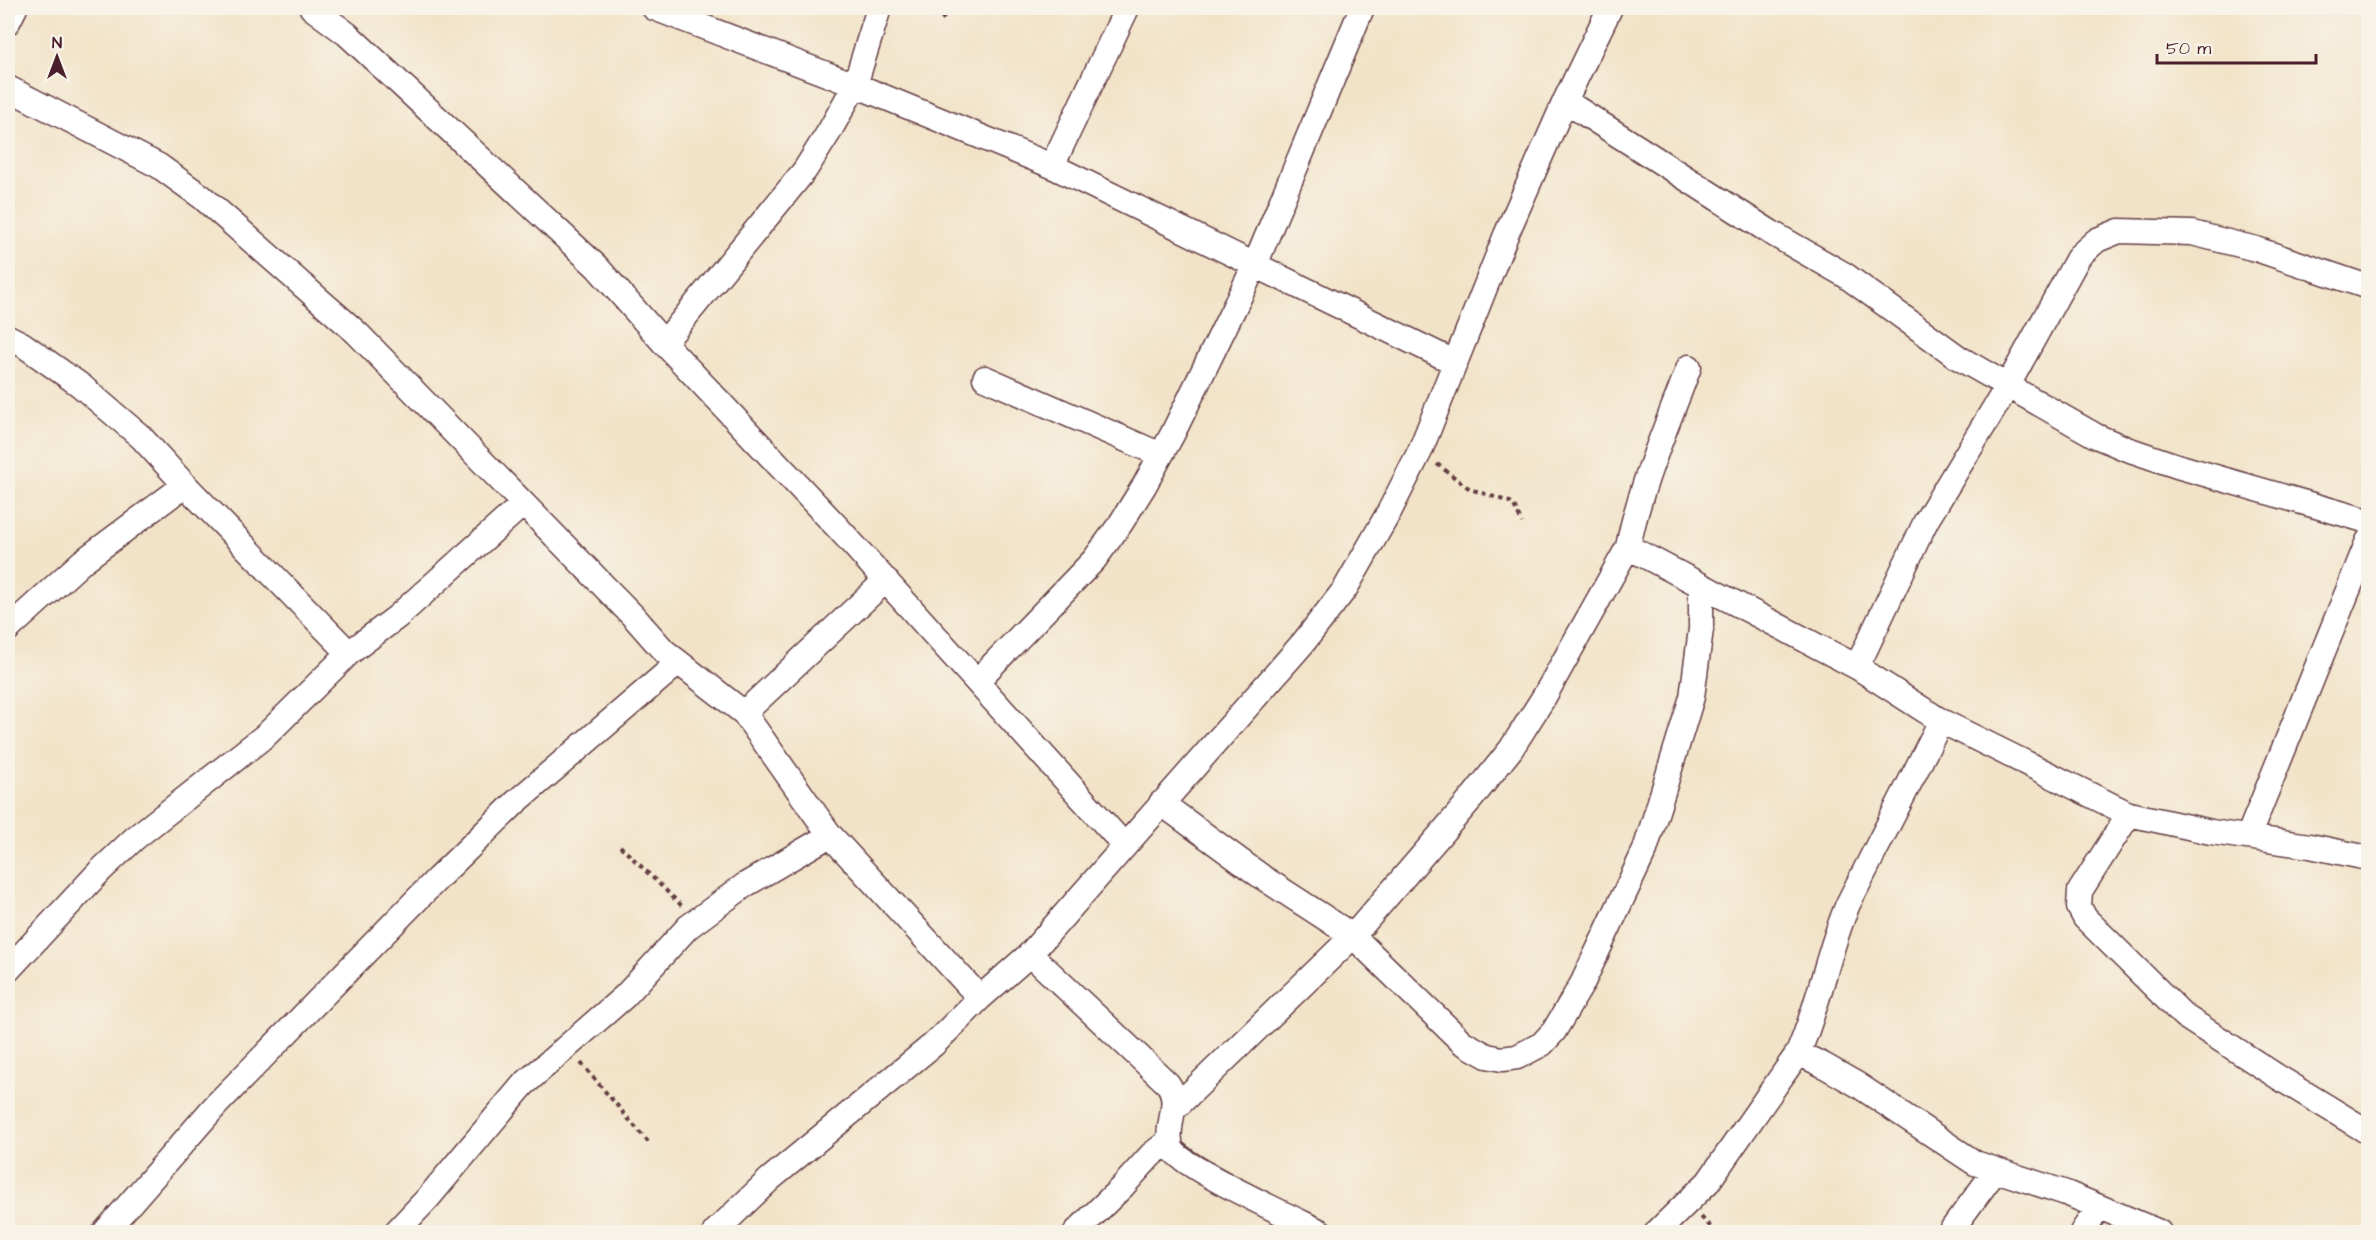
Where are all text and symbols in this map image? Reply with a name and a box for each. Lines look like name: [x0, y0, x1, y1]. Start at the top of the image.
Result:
north arrow: [27, 27, 87, 87]
scale bar: [2157, 27, 2316, 65]
text: N: [52, 32, 62, 54]
text: 50 m: [2166, 36, 2211, 61]

